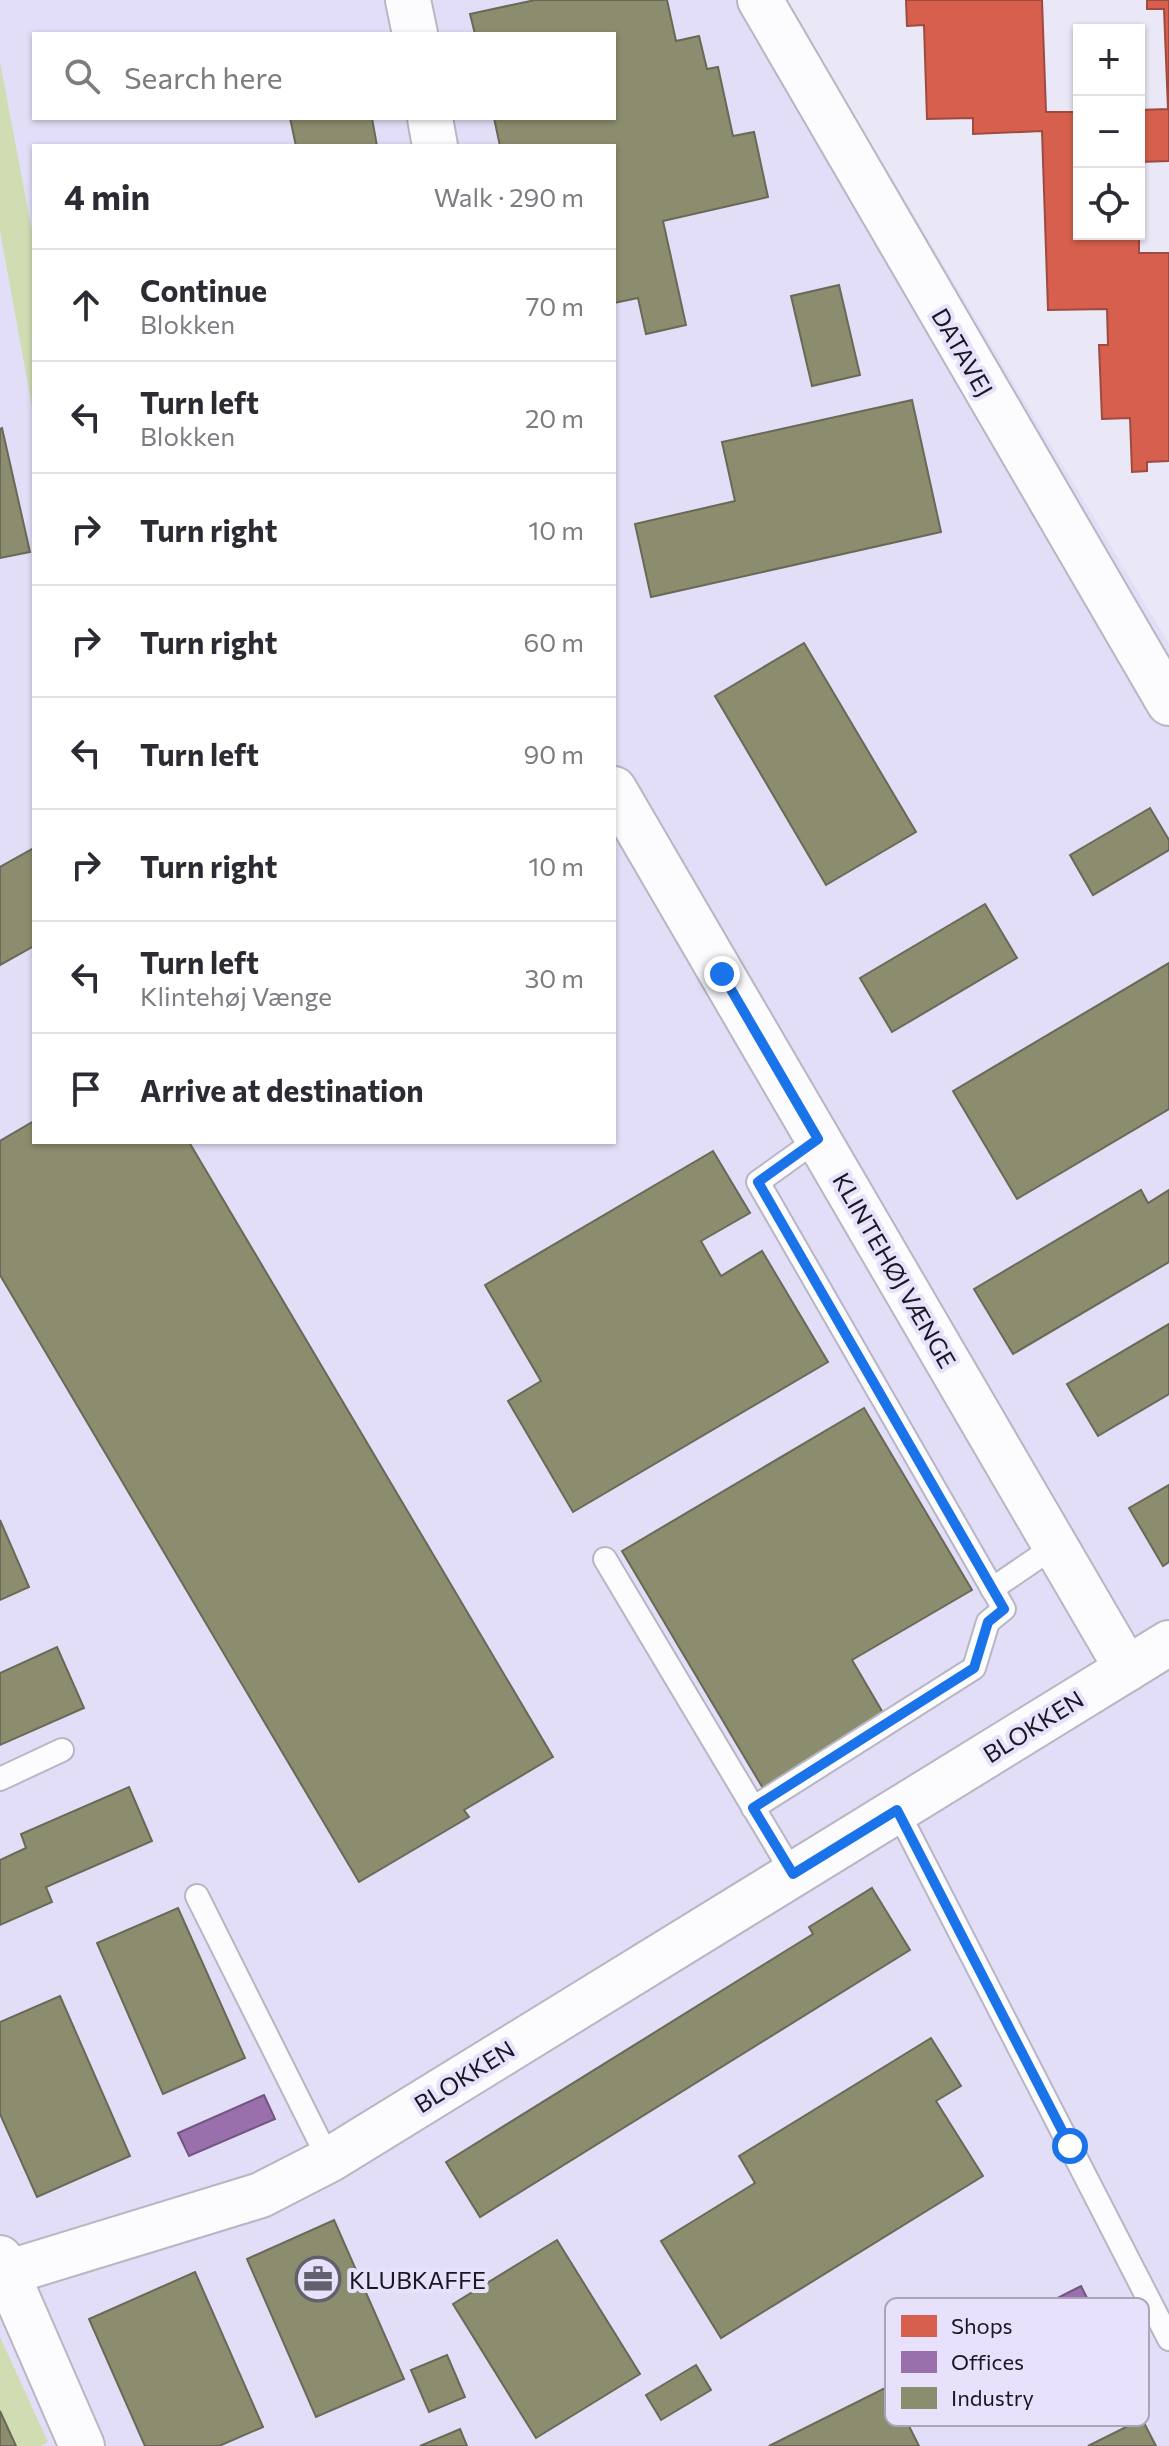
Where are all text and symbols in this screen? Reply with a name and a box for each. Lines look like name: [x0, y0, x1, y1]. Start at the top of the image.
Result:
map controls: [1073, 24, 1145, 240]
button: +: [1073, 24, 1145, 96]
search box: [32, 32, 616, 120]
icon: search: [60, 54, 104, 98]
text: Search here: [124, 58, 283, 95]
button: −: [1073, 96, 1145, 168]
button: locate: [1073, 168, 1145, 240]
text: 4 min: [64, 175, 150, 217]
text: Walk · 290 m: [434, 181, 584, 212]
text: Continue: [140, 271, 267, 308]
icon: ahead: [64, 283, 108, 327]
text: 70 m: [526, 290, 584, 321]
street label: DATAVEJ: [926, 303, 1000, 401]
text: Blokken: [140, 308, 235, 339]
text: Turn left: [140, 383, 259, 420]
icon: left: [64, 395, 108, 439]
text: 20 m: [525, 402, 584, 433]
text: Blokken: [140, 420, 235, 451]
icon: right: [64, 507, 108, 551]
text: Turn right: [140, 511, 277, 548]
text: 10 m: [528, 514, 584, 545]
icon: right: [64, 619, 108, 663]
text: Turn right: [140, 623, 277, 660]
text: 60 m: [524, 626, 584, 657]
icon: left: [64, 731, 108, 775]
text: Turn left: [140, 735, 259, 772]
text: 90 m: [524, 738, 584, 769]
icon: right: [64, 843, 108, 887]
text: Turn right: [140, 847, 277, 884]
text: 10 m: [528, 850, 584, 881]
text: Turn left: [140, 943, 259, 980]
icon: left: [64, 955, 108, 999]
route end: [704, 956, 740, 992]
text: 30 m: [525, 962, 584, 993]
text: Klintehøj Vænge: [140, 980, 332, 1011]
icon: arrive: [64, 1067, 108, 1111]
text: Arrive at destination: [140, 1071, 424, 1108]
street label: KLINTEHØJ VÆNGE: [827, 1167, 963, 1373]
street label: BLOKKEN: [977, 1684, 1089, 1768]
street label: BLOKKEN: [408, 2034, 520, 2118]
route start: [1052, 2128, 1088, 2164]
office icon: KLUBKAFFE: [294, 2255, 342, 2303]
place label: KLUBKAFFE: [349, 2265, 486, 2294]
legend: [885, 2298, 1149, 2426]
text: Shops: [951, 2312, 1012, 2339]
text: Offices: [951, 2348, 1024, 2375]
text: Industry: [951, 2384, 1034, 2411]

